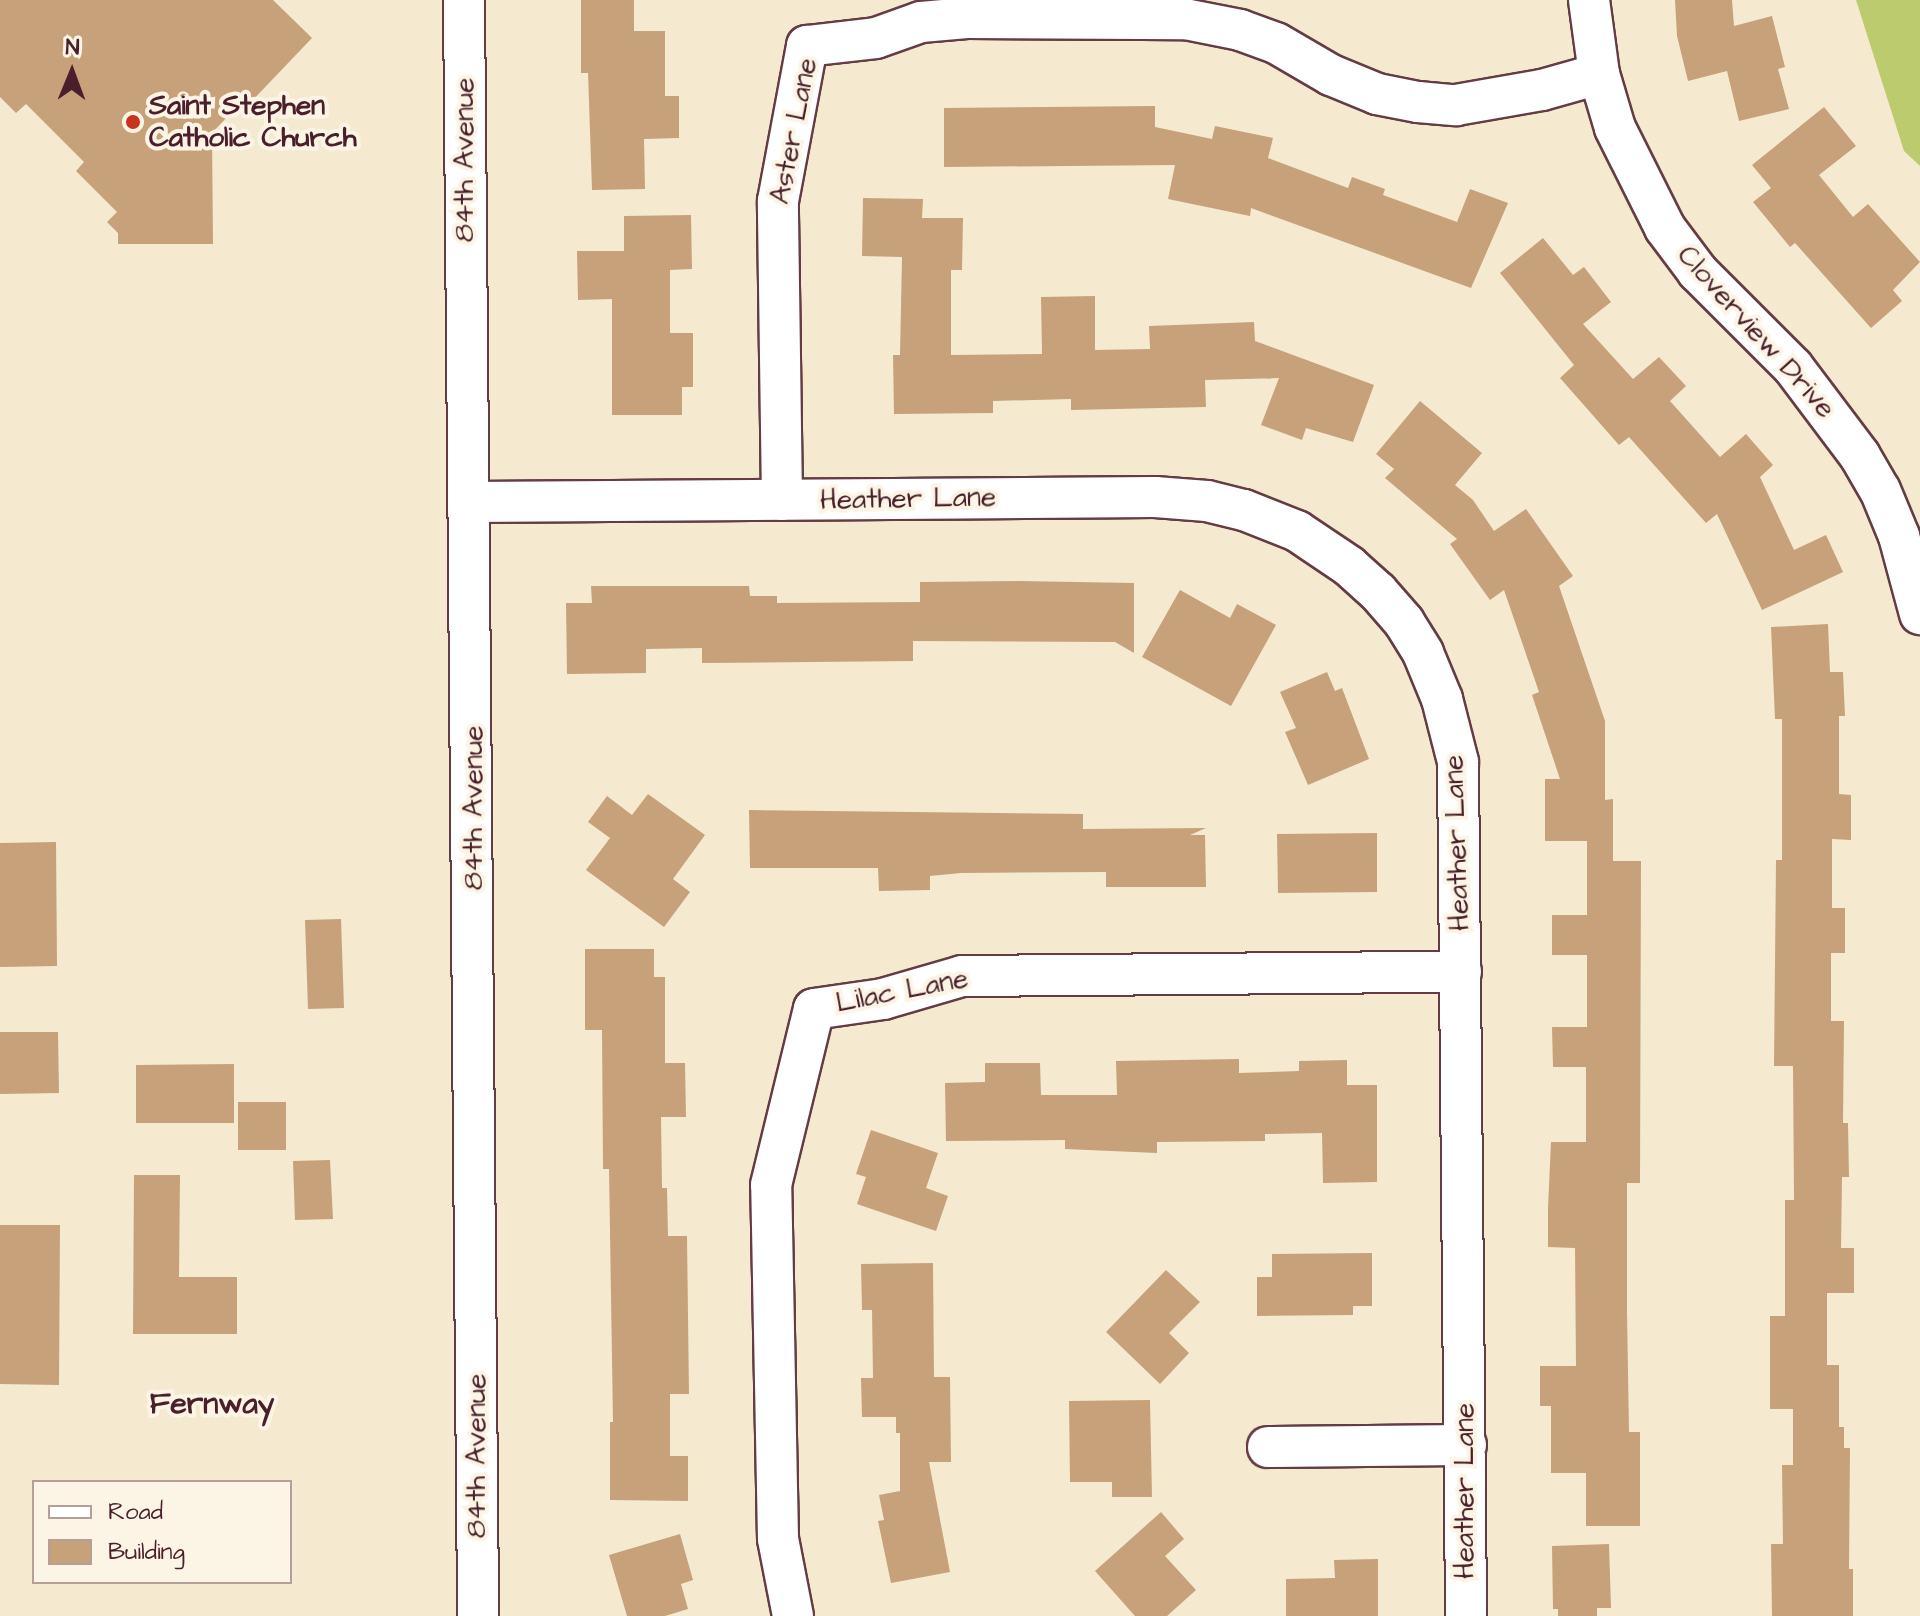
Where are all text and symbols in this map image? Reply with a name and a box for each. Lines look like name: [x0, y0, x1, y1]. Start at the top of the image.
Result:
north arrow: [32, 32, 112, 112]
text: N: [65, 32, 80, 63]
street label: Aster Lane: [763, 55, 825, 207]
street label: 84th Avenue: [448, 78, 482, 242]
place label: Saint Stephen Catholic Church: [149, 89, 357, 155]
marker: Saint Stephen Catholic Church: [124, 113, 142, 131]
street label: Cloverview Drive: [1670, 239, 1842, 425]
street label: Heather Lane: [820, 481, 996, 517]
street label: 84th Avenue: [457, 726, 491, 890]
street label: Heather Lane: [1437, 754, 1477, 932]
street label: Lilac Lane: [833, 962, 971, 1020]
street label: 84th Avenue: [460, 1374, 494, 1538]
district label: Fernway: [150, 1386, 274, 1422]
street label: Heather Lane: [1448, 1403, 1482, 1579]
legend: [32, 1480, 292, 1584]
text: Road: [108, 1495, 163, 1529]
text: Building: [108, 1535, 185, 1569]

